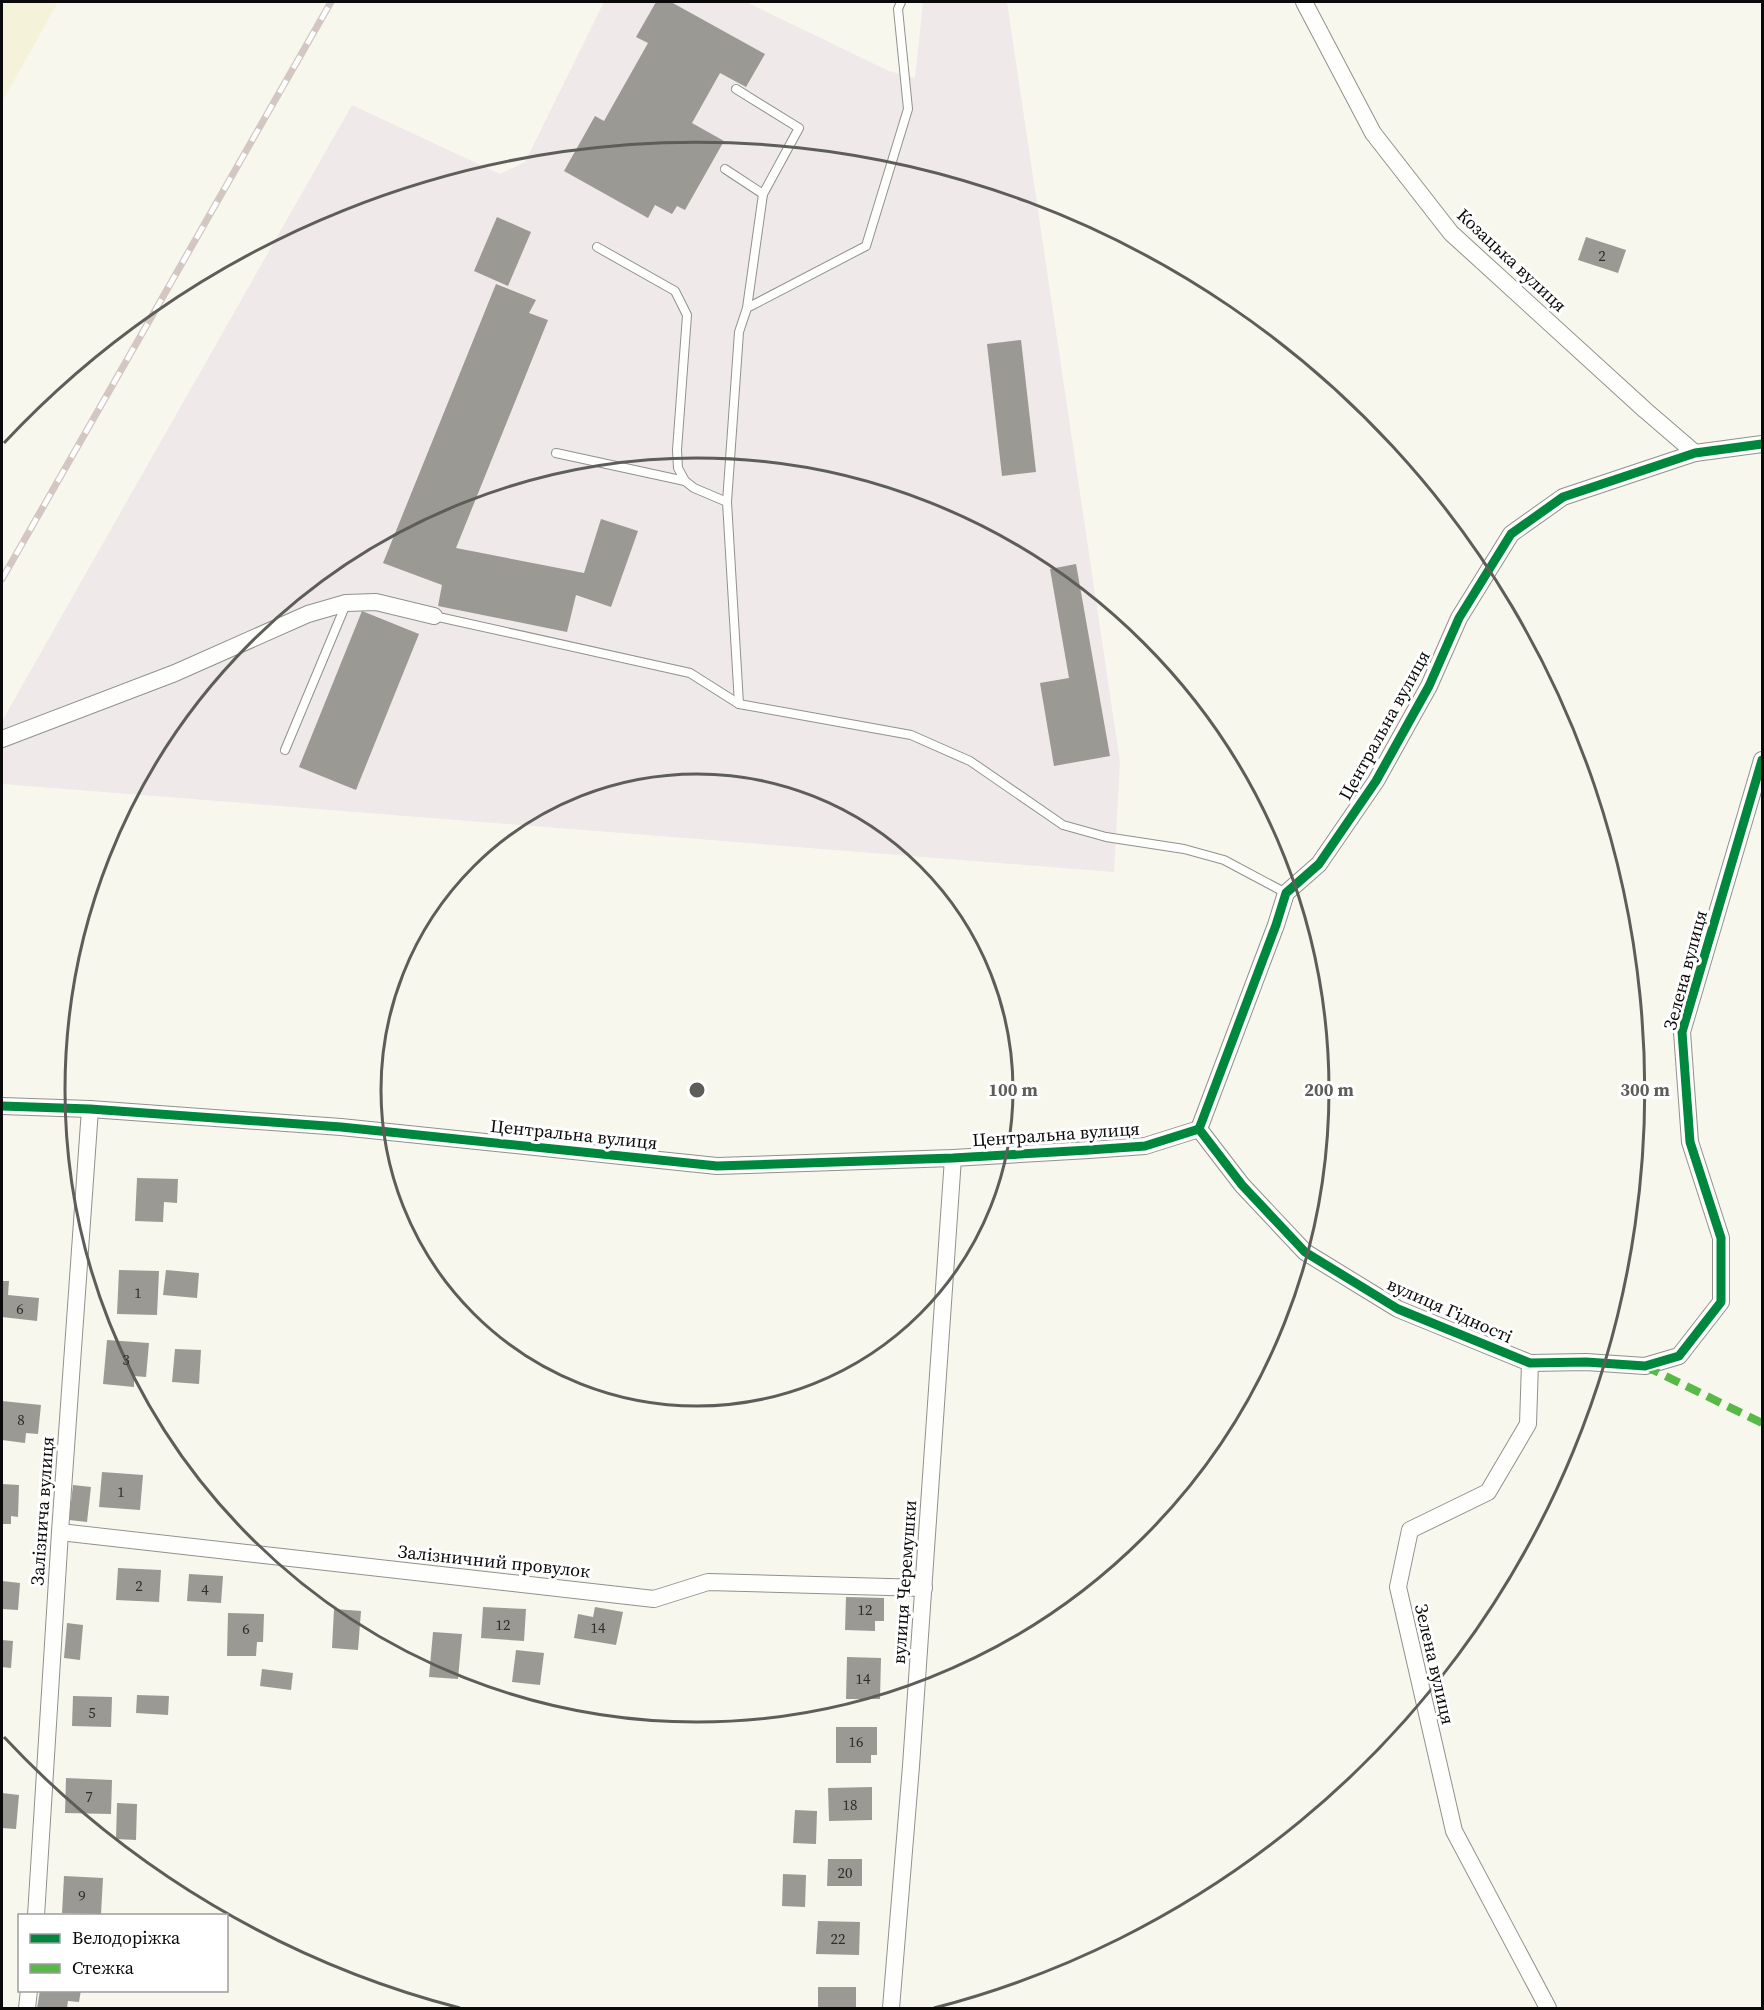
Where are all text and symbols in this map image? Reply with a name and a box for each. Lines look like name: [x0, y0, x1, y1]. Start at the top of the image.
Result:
street label: Козацька вулиця: [1452, 203, 1572, 317]
house number: 2: [1598, 245, 1606, 266]
street label: Центральна вулиця: [1332, 646, 1436, 804]
street label: Зелена вулиця: [1657, 907, 1713, 1033]
text: 100 m: [988, 1077, 1038, 1102]
text: 200 m: [1304, 1077, 1354, 1102]
text: 300 m: [1620, 1077, 1670, 1102]
centre of rings: [687, 1080, 707, 1100]
street label: Центральна вулиця: [489, 1113, 659, 1155]
street label: Центральна вулиця: [971, 1116, 1141, 1152]
street label: вулиця Гідності: [1383, 1271, 1517, 1349]
house number: 1: [134, 1282, 142, 1303]
house number: 6: [16, 1298, 24, 1319]
house number: 3: [122, 1349, 130, 1370]
house number: 8: [17, 1409, 25, 1430]
street label: Залізнича вулиця: [24, 1436, 60, 1586]
house number: 1: [117, 1481, 125, 1502]
street label: вулиця Черемушки: [886, 1499, 922, 1665]
street label: Залізничний провулок: [396, 1538, 592, 1584]
house number: 2: [135, 1575, 143, 1596]
house number: 4: [201, 1579, 209, 1600]
house number: 12: [857, 1599, 873, 1620]
street label: Зелена вулиця: [1409, 1601, 1461, 1727]
house number: 12: [495, 1614, 511, 1635]
house number: 14: [590, 1617, 606, 1638]
house number: 6: [242, 1618, 250, 1639]
house number: 14: [855, 1668, 871, 1689]
house number: 5: [88, 1702, 96, 1723]
house number: 16: [848, 1731, 864, 1752]
house number: 7: [85, 1786, 93, 1807]
house number: 18: [842, 1794, 858, 1815]
house number: 20: [837, 1862, 853, 1883]
house number: 9: [78, 1885, 86, 1906]
legend: [18, 1914, 228, 1992]
text: Велодоріжка: [72, 1925, 181, 1950]
house number: 22: [830, 1928, 846, 1949]
text: Стежка: [72, 1955, 135, 1980]

